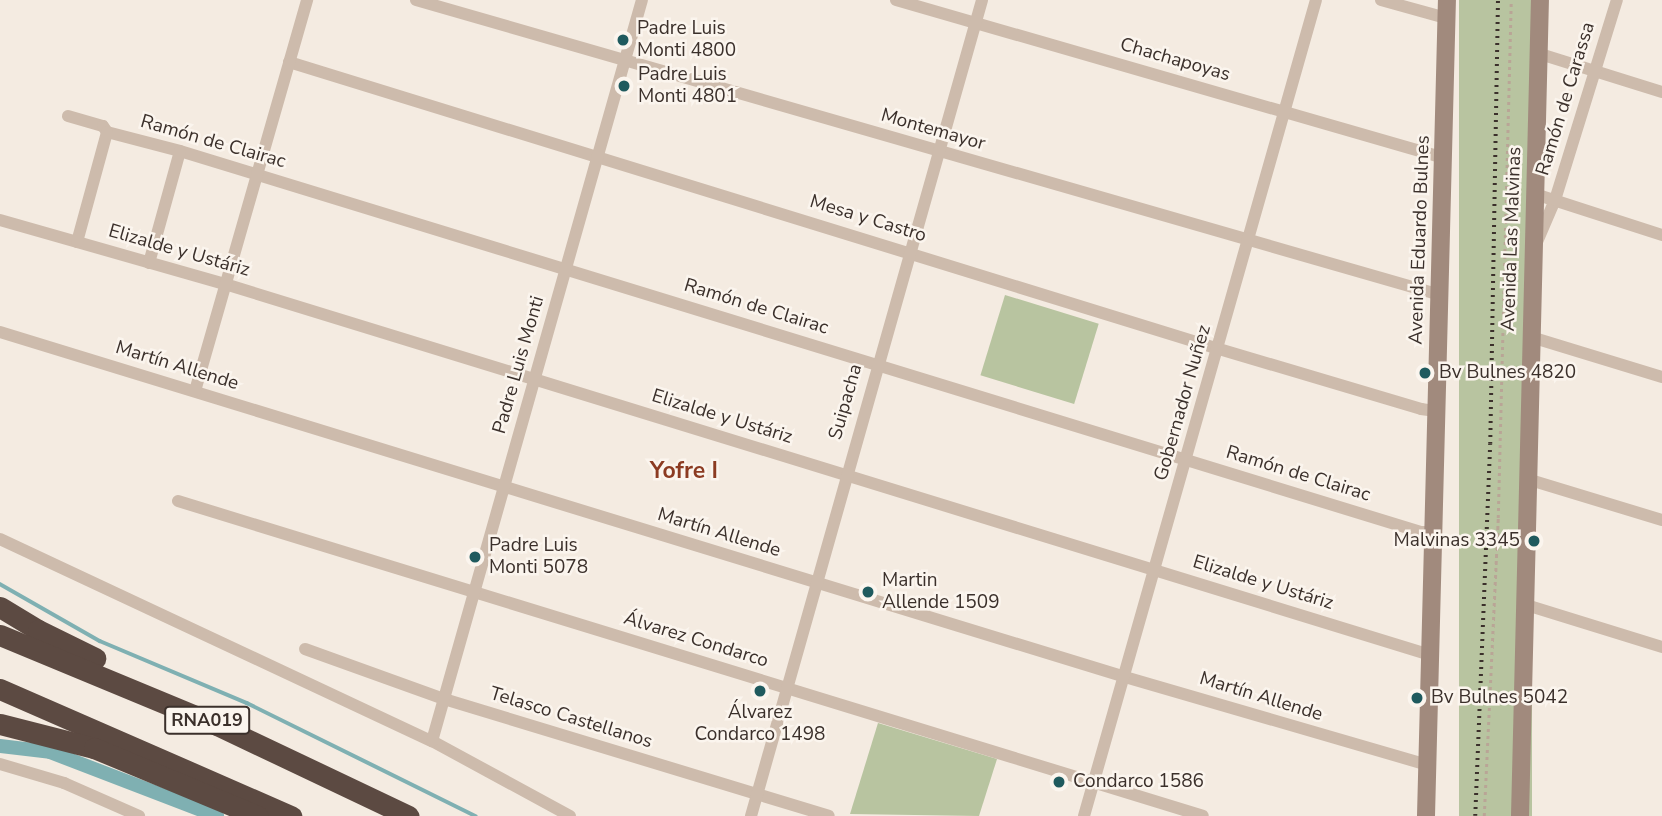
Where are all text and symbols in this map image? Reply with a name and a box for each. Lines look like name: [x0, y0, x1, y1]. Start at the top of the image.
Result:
place label: Padre Luis Monti 4800: [637, 18, 736, 62]
street label: Ramón de Carassa: [1532, 20, 1600, 178]
marker: Padre Luis Monti 4800: [615, 32, 631, 48]
street label: Chachapoyas: [1117, 33, 1233, 87]
place label: Padre Luis Monti 4801: [638, 64, 737, 108]
marker: Padre Luis Monti 4801: [616, 78, 632, 94]
street label: Montemayor: [878, 104, 988, 156]
street label: Ramón de Clairac: [138, 110, 288, 174]
street label: Avenida Eduardo Bulnes: [1405, 135, 1435, 345]
street label: Avenida Las Malvinas: [1497, 146, 1527, 332]
street label: Mesa y Castro: [807, 190, 929, 248]
street label: Elizalde y Ustáriz: [106, 220, 252, 282]
street label: Ramón de Clairac: [681, 274, 831, 340]
street label: Padre Luis Monti: [488, 293, 550, 437]
street label: Gobernador Nuñez: [1150, 323, 1216, 483]
street label: Martín Allende: [113, 336, 241, 396]
street label: Suipacha: [824, 362, 868, 442]
place label: Bv Bulnes 4820: [1439, 362, 1576, 384]
marker: Bv Bulnes 4820: [1417, 365, 1433, 381]
street label: Elizalde y Ustáriz: [649, 385, 795, 449]
street label: Ramón de Clairac: [1223, 441, 1373, 507]
district label: Yofre I: [650, 457, 718, 485]
street label: Martín Allende: [655, 503, 783, 563]
place label: Malvinas 3345: [1394, 530, 1520, 552]
marker: Malvinas 3345: [1526, 533, 1542, 549]
place label: Padre Luis Monti 5078: [489, 535, 588, 579]
marker: Padre Luis Monti 5078: [467, 549, 483, 565]
street label: Elizalde y Ustáriz: [1190, 551, 1336, 615]
place label: Martin Allende 1509: [882, 570, 1000, 614]
marker: Martin Allende 1509: [860, 584, 876, 600]
street label: Álvarez Condarco: [621, 607, 771, 673]
street label: Martín Allende: [1197, 667, 1325, 727]
street label: Telasco Castellanos: [487, 682, 655, 754]
marker: Álvarez Condarco 1498: [752, 683, 768, 699]
place label: Bv Bulnes 5042: [1431, 687, 1568, 709]
marker: Bv Bulnes 5042: [1409, 690, 1425, 706]
place label: Álvarez Condarco 1498: [695, 702, 825, 746]
road number: RNA019: [163, 706, 251, 734]
place label: Condarco 1586: [1073, 771, 1204, 793]
marker: Condarco 1586: [1051, 774, 1067, 790]

